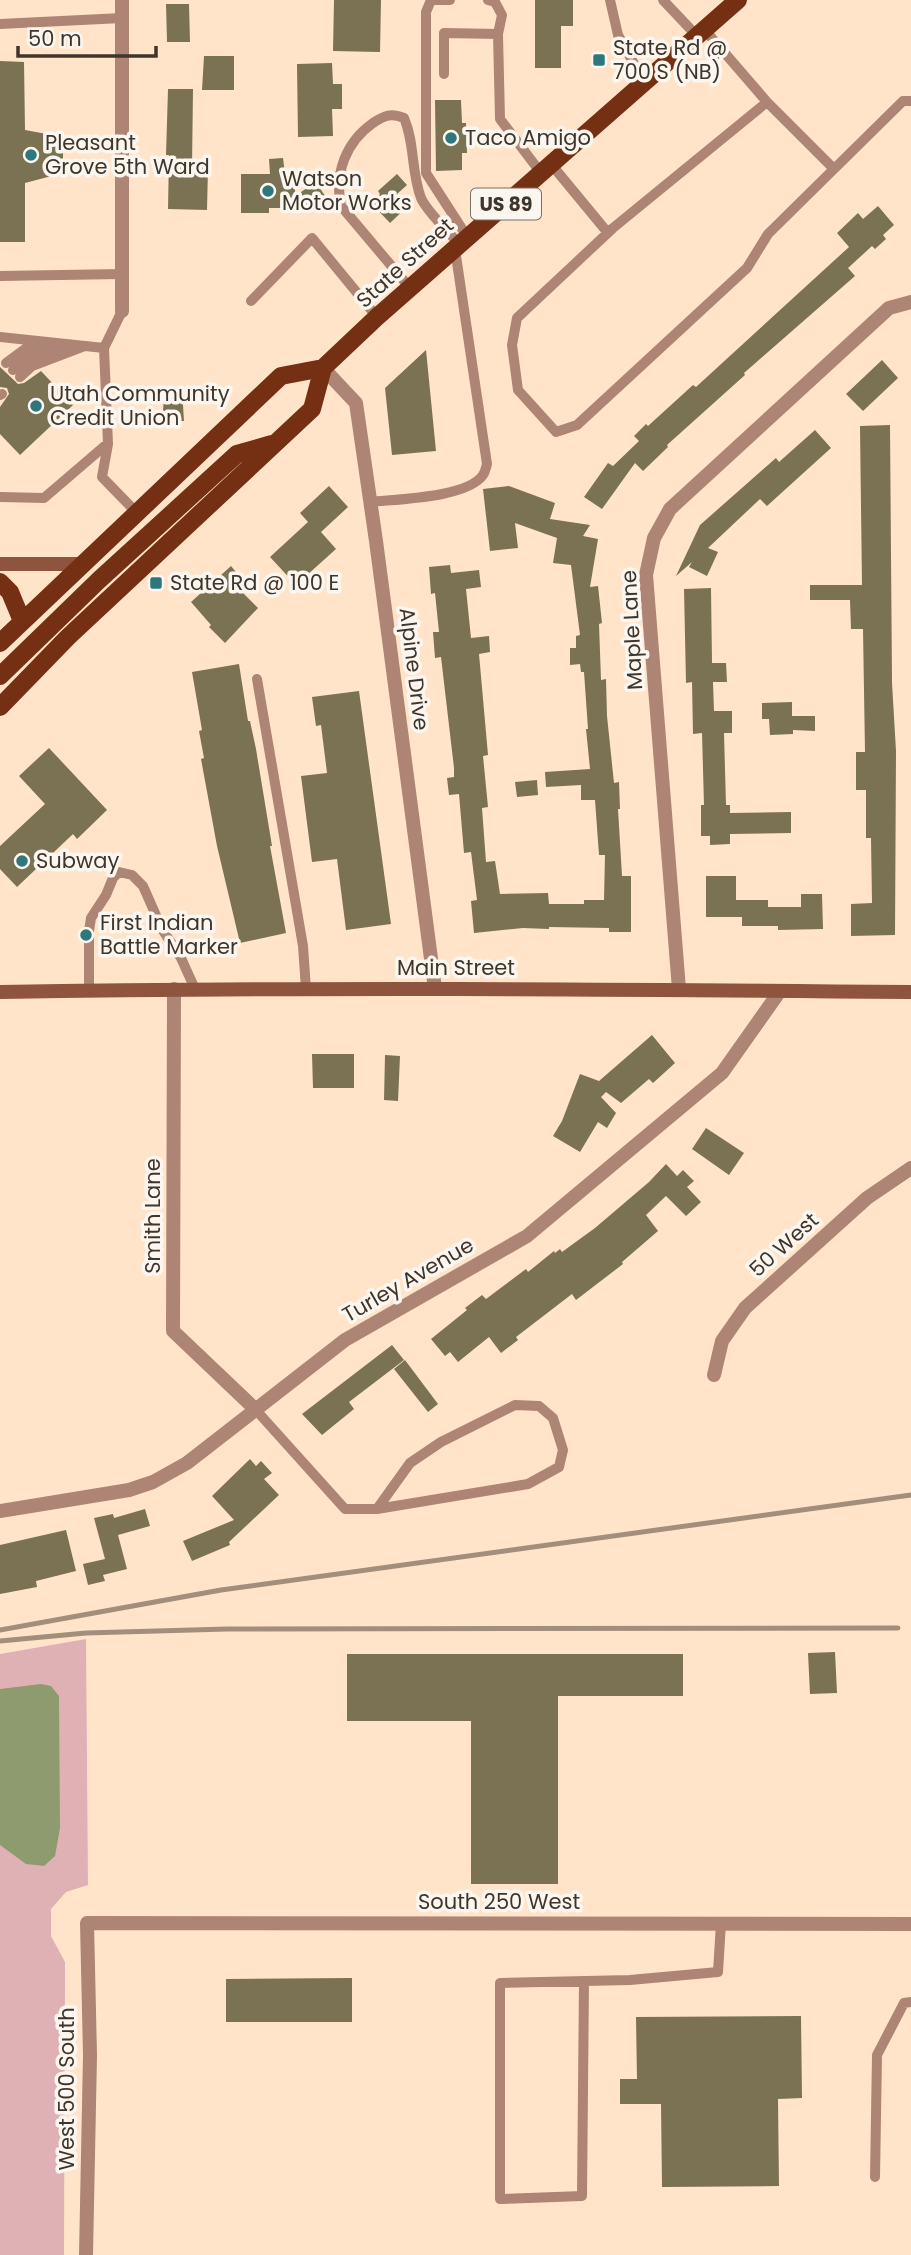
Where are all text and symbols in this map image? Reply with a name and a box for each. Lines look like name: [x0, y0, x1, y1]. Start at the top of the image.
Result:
scale bar: [18, 14, 156, 58]
text: 50 m: [28, 24, 82, 53]
place label: State Rd @ 700 S (NB): [613, 33, 727, 86]
marker: State Rd @ 700 S (NB): [591, 52, 607, 68]
place label: Taco Amigo: [465, 123, 591, 152]
place label: Pleasant Grove 5th Ward: [45, 128, 210, 181]
marker: Taco Amigo: [443, 130, 459, 146]
marker: Pleasant Grove 5th Ward: [23, 147, 39, 163]
place label: Watson Motor Works: [282, 164, 412, 217]
marker: Watson Motor Works: [260, 183, 276, 199]
road number: US 89: [471, 188, 541, 220]
street label: State Street: [350, 211, 460, 314]
place label: Utah Community Credit Union: [50, 379, 230, 432]
marker: Utah Community Credit Union: [28, 398, 44, 414]
place label: State Rd @ 100 E: [170, 568, 339, 597]
street label: Maple Lane: [614, 569, 649, 691]
marker: State Rd @ 100 E: [148, 575, 164, 591]
street label: Alpine Drive: [393, 606, 436, 732]
place label: Subway: [36, 846, 119, 875]
marker: Subway: [14, 853, 30, 869]
place label: First Indian Battle Marker: [100, 908, 238, 961]
marker: First Indian Battle Marker: [78, 927, 94, 943]
street label: Main Street: [397, 953, 515, 982]
street label: Smith Lane: [138, 1158, 167, 1274]
street label: 50 West: [743, 1206, 825, 1284]
street label: Turley Avenue: [337, 1230, 479, 1329]
street label: South 250 West: [418, 1887, 580, 1916]
street label: West 500 South: [52, 2007, 81, 2171]

